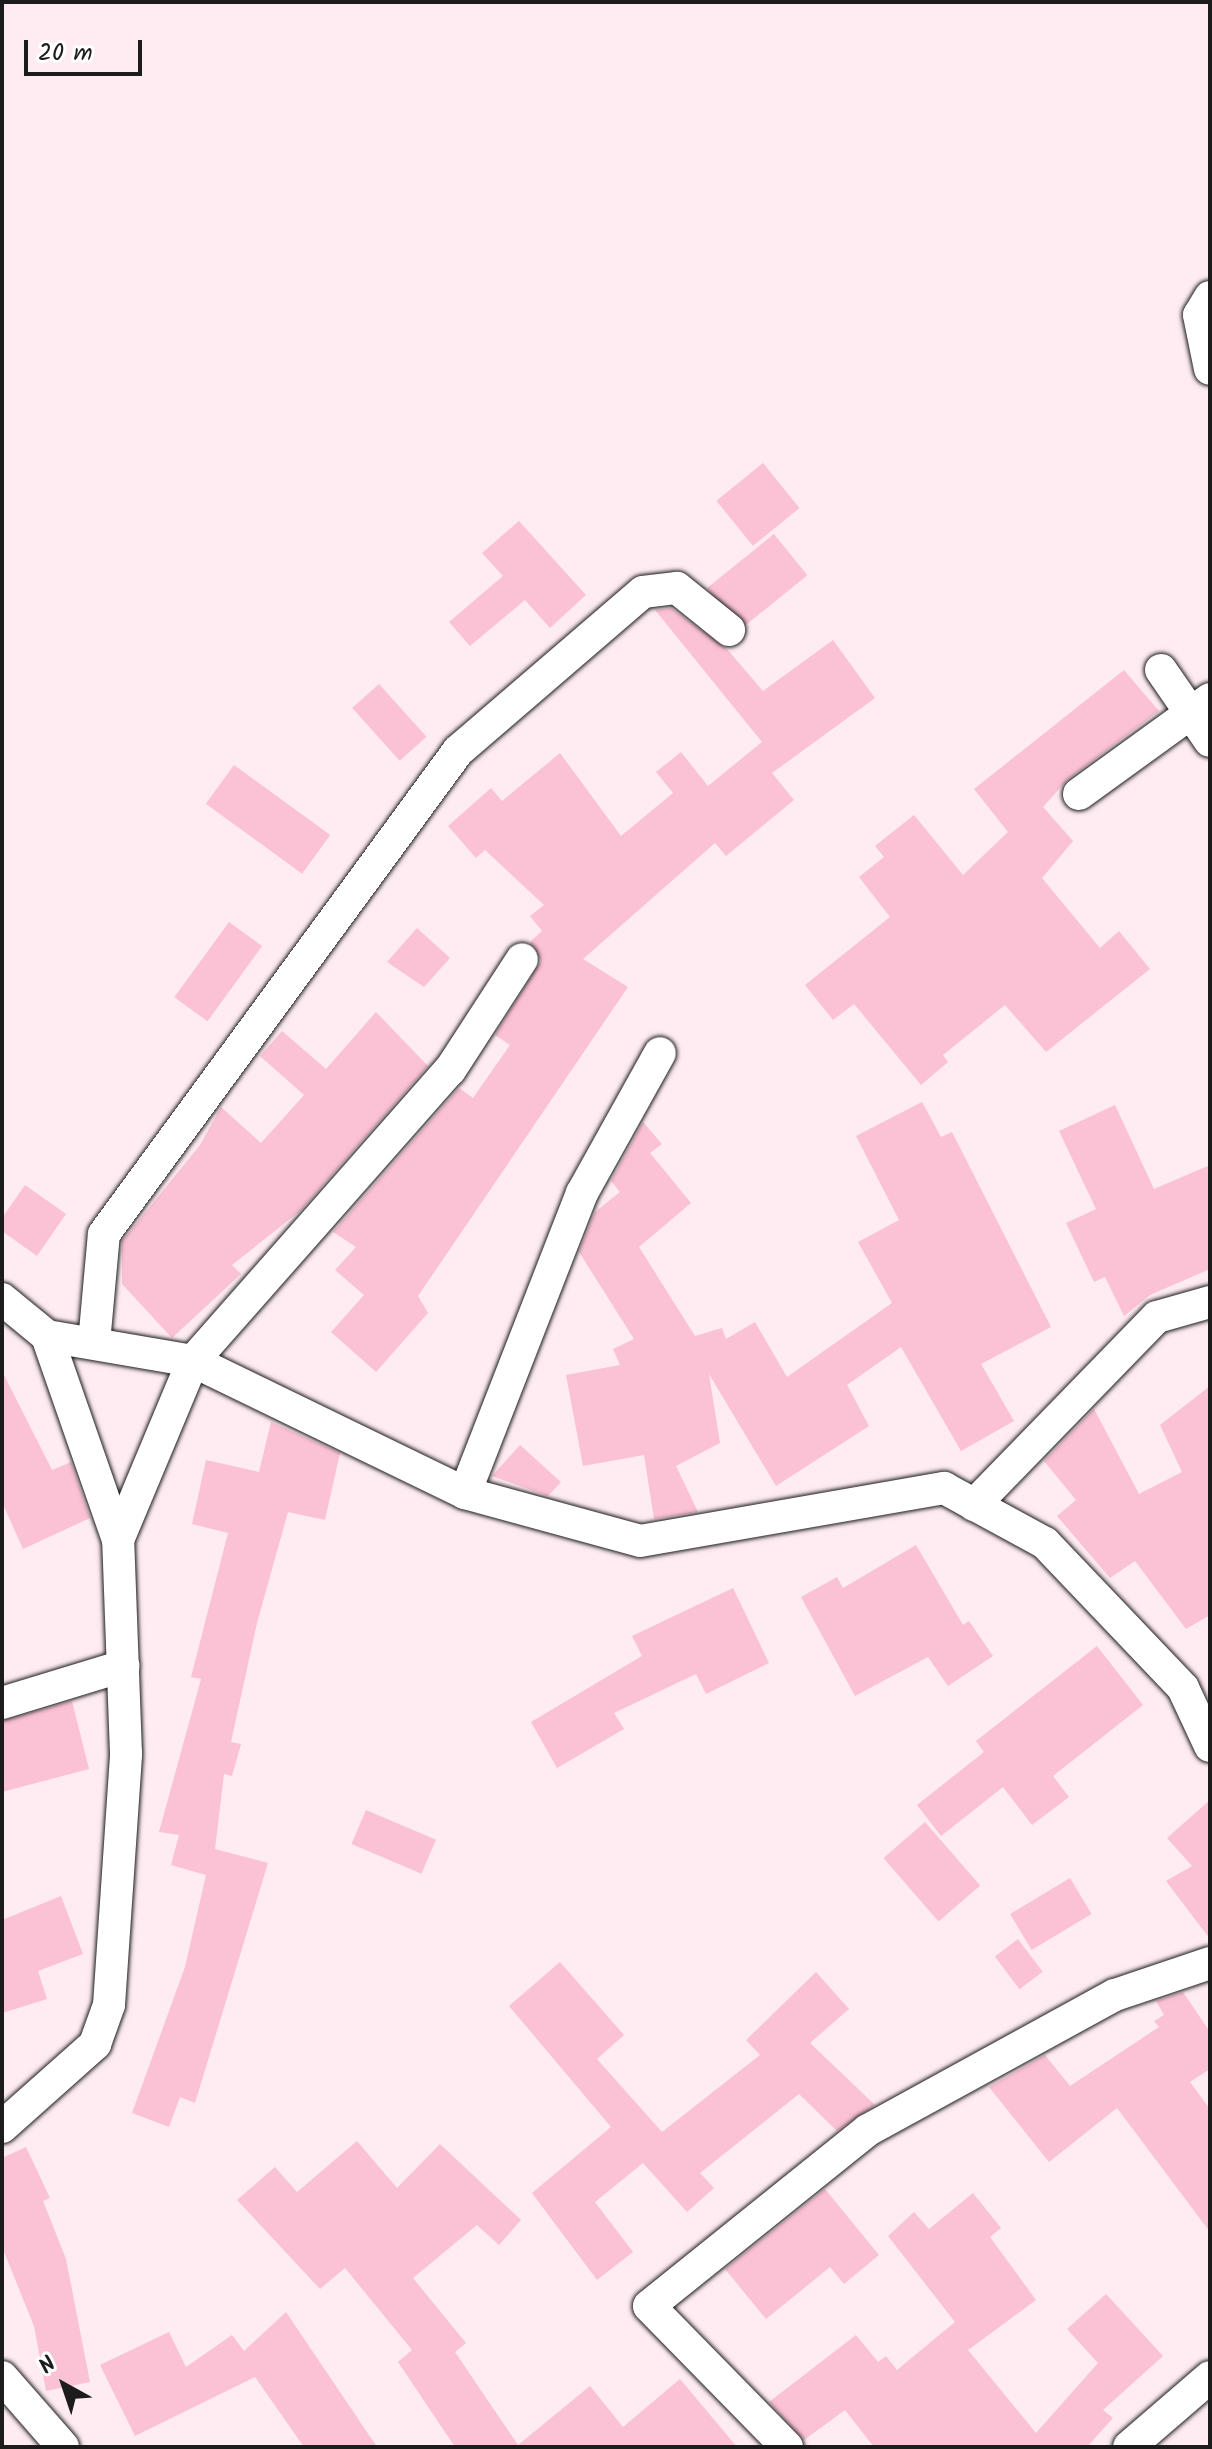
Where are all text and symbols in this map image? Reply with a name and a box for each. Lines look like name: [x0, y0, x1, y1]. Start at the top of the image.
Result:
scale bar: [28, 24, 146, 74]
text: 20 m: [38, 34, 93, 73]
north arrow: [24, 2345, 104, 2425]
text: N: [32, 2348, 65, 2384]

